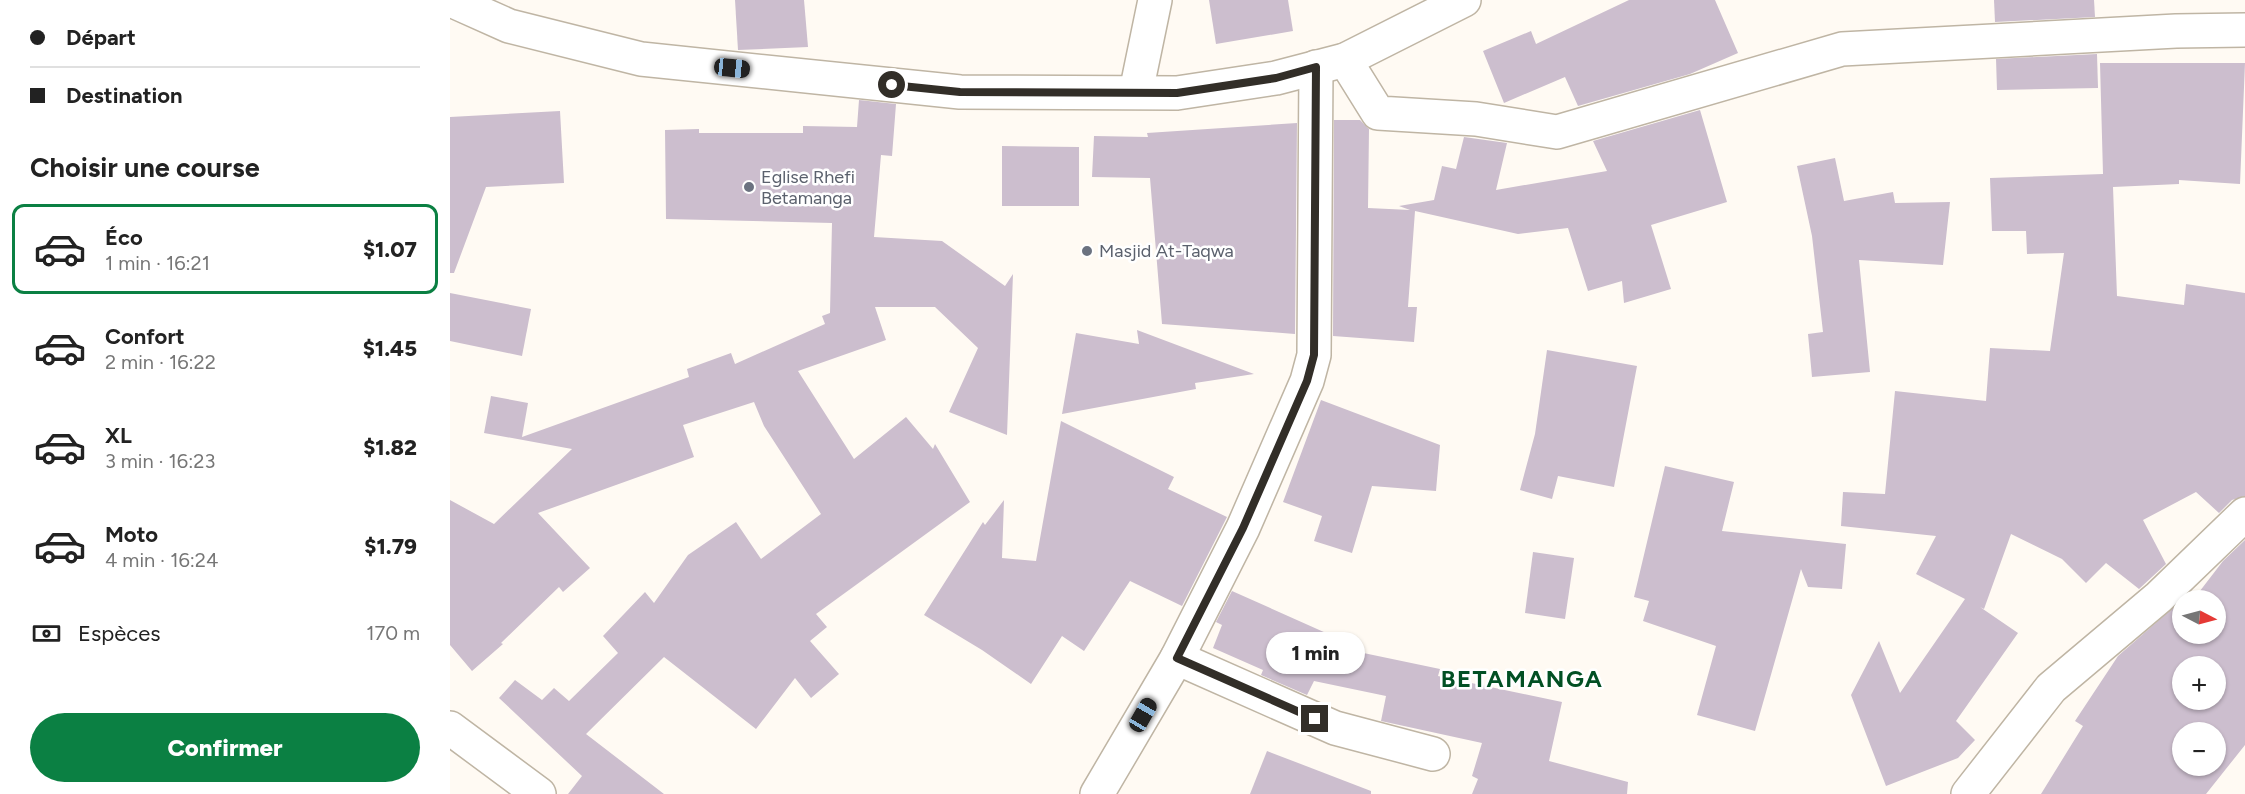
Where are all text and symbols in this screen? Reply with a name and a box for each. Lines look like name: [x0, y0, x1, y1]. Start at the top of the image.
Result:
text: Départ: [66, 24, 136, 51]
car: [713, 57, 751, 79]
route start: [878, 71, 905, 98]
text: Destination: [66, 82, 183, 109]
text: Choisir une course: [30, 151, 260, 184]
place label: Eglise Rhefi Betamanga: [761, 166, 855, 209]
marker: Eglise Rhefi Betamanga: [742, 180, 756, 194]
icon: car: [33, 222, 87, 276]
text: Éco: [105, 224, 143, 251]
text: $1.07: [363, 236, 417, 263]
place label: Masjid At-Taqwa: [1099, 240, 1234, 262]
marker: Masjid At-Taqwa: [1080, 244, 1094, 258]
text: 1 min · 16:21: [105, 251, 210, 275]
icon: car: [33, 321, 87, 375]
text: Confort: [105, 323, 185, 350]
text: $1.45: [363, 335, 417, 362]
text: 2 min · 16:22: [105, 350, 216, 374]
icon: car: [33, 420, 87, 474]
text: XL: [105, 422, 132, 449]
text: $1.82: [363, 434, 417, 461]
text: 3 min · 16:23: [105, 449, 215, 473]
icon: car: [33, 519, 87, 573]
text: Moto: [105, 521, 158, 548]
text: $1.79: [364, 533, 417, 560]
text: 4 min · 16:24: [105, 548, 218, 572]
north arrow: [2172, 590, 2226, 644]
map controls: [2172, 590, 2226, 776]
icon: cash: [30, 617, 63, 650]
text: Espèces: [78, 620, 160, 647]
text: 170 m: [366, 621, 420, 645]
callout: 1 min: [1266, 632, 1364, 674]
text: 1 min: [1292, 641, 1339, 665]
button: +: [2172, 656, 2226, 710]
district label: BETAMANGA: [1441, 664, 1603, 693]
car: [1126, 695, 1160, 735]
route end: [1301, 705, 1328, 732]
button: Confirmer: [30, 713, 420, 782]
button: −: [2172, 722, 2226, 776]

